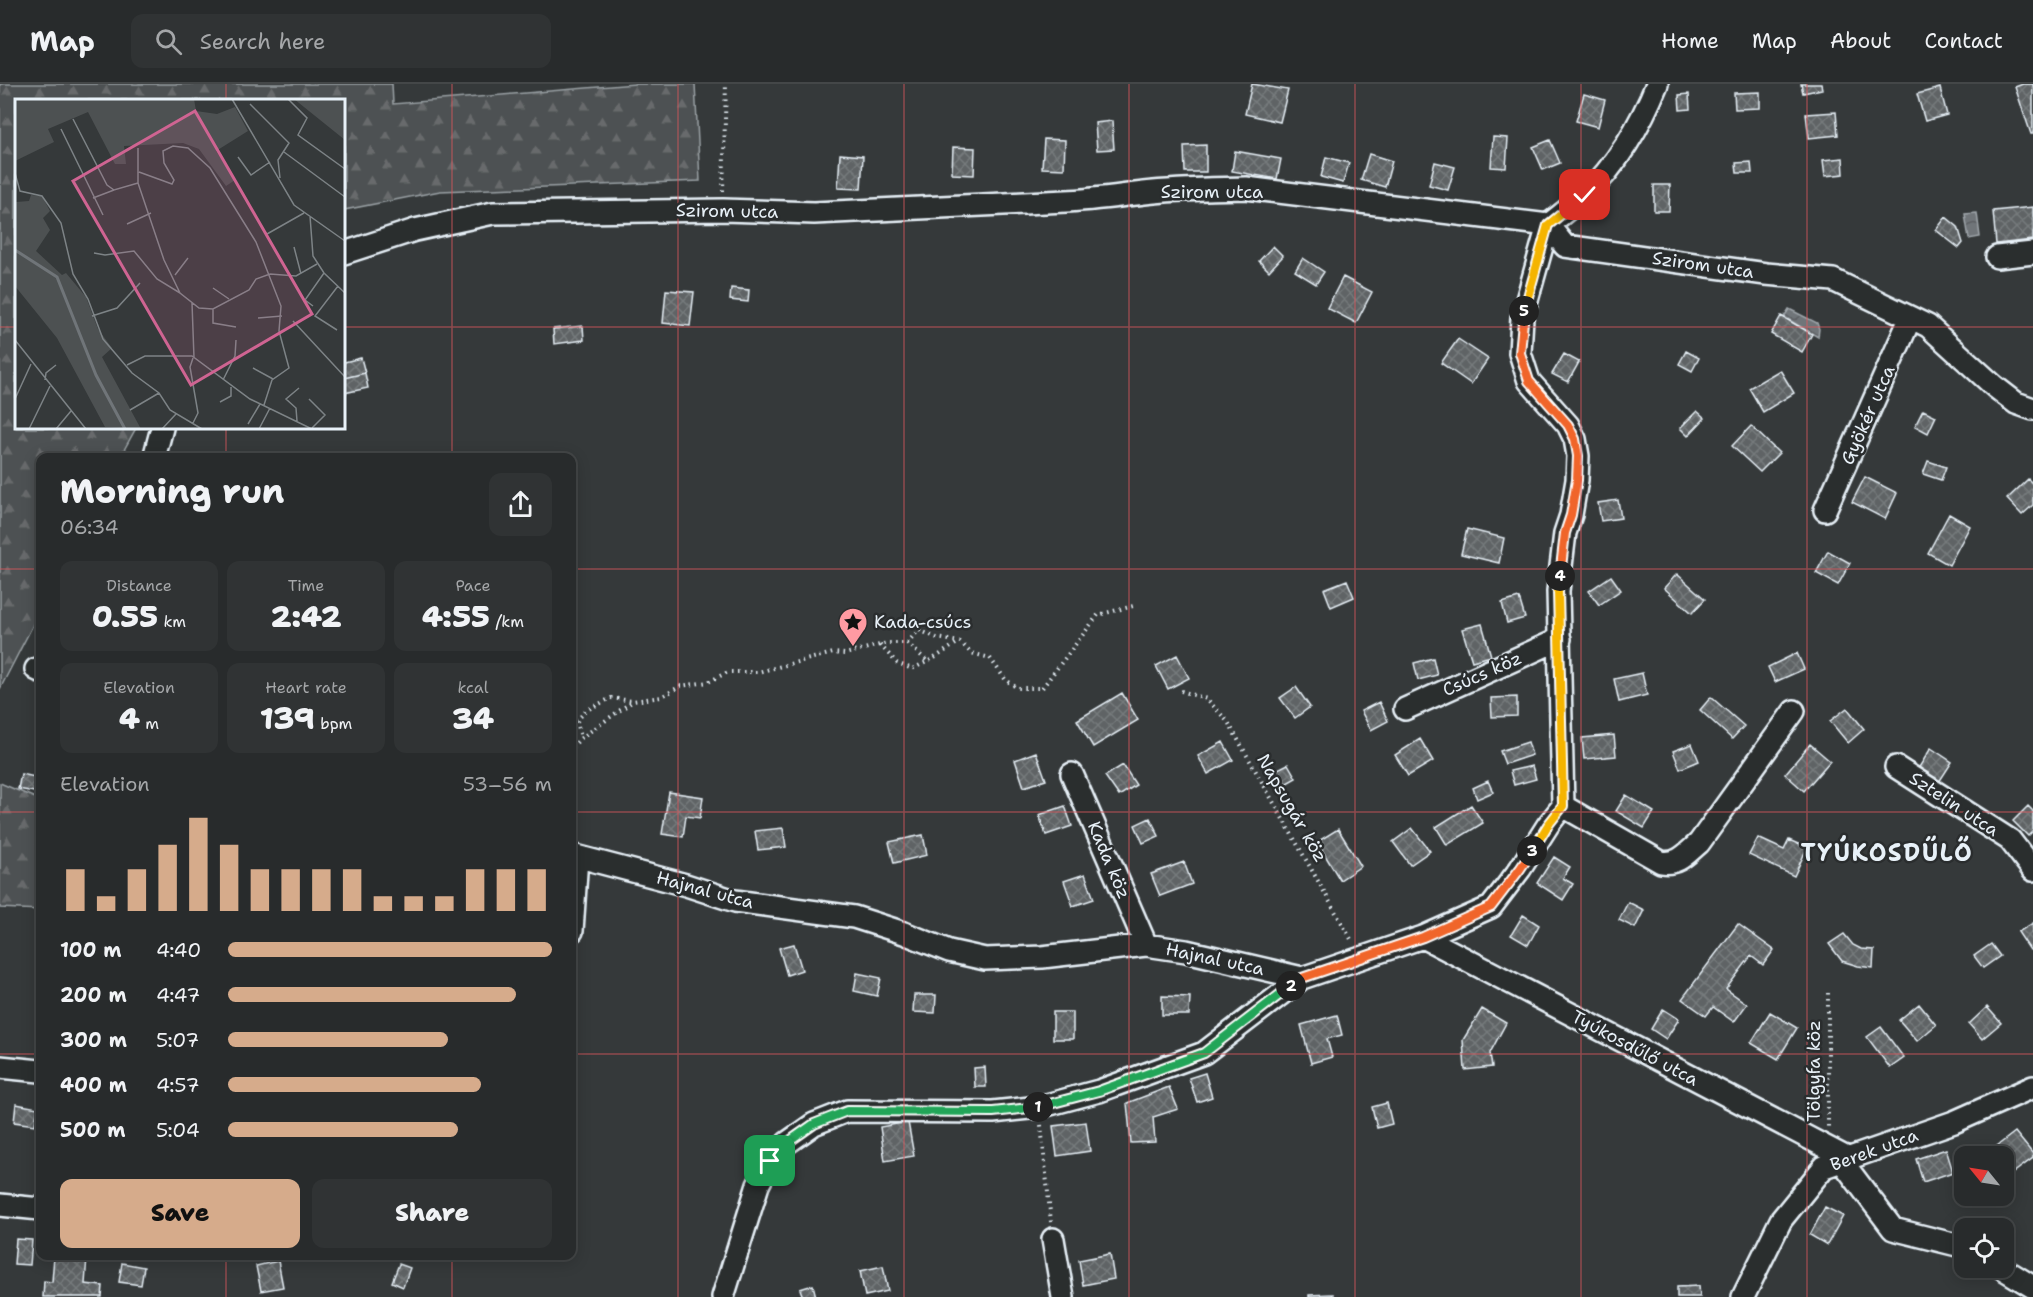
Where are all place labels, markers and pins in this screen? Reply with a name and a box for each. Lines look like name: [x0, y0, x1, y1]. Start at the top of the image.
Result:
pin: [1559, 169, 1610, 220]
pin: 5: [1509, 296, 1539, 326]
pin: 4: [1545, 561, 1575, 591]
place icon: Kada-csúcs: [837, 606, 869, 648]
place label: Kada-csúcs: [874, 610, 971, 634]
pin: 3: [1517, 836, 1547, 866]
pin: 2: [1276, 971, 1306, 1001]
pin: 1: [1023, 1092, 1053, 1122]
pin: [744, 1135, 795, 1186]

